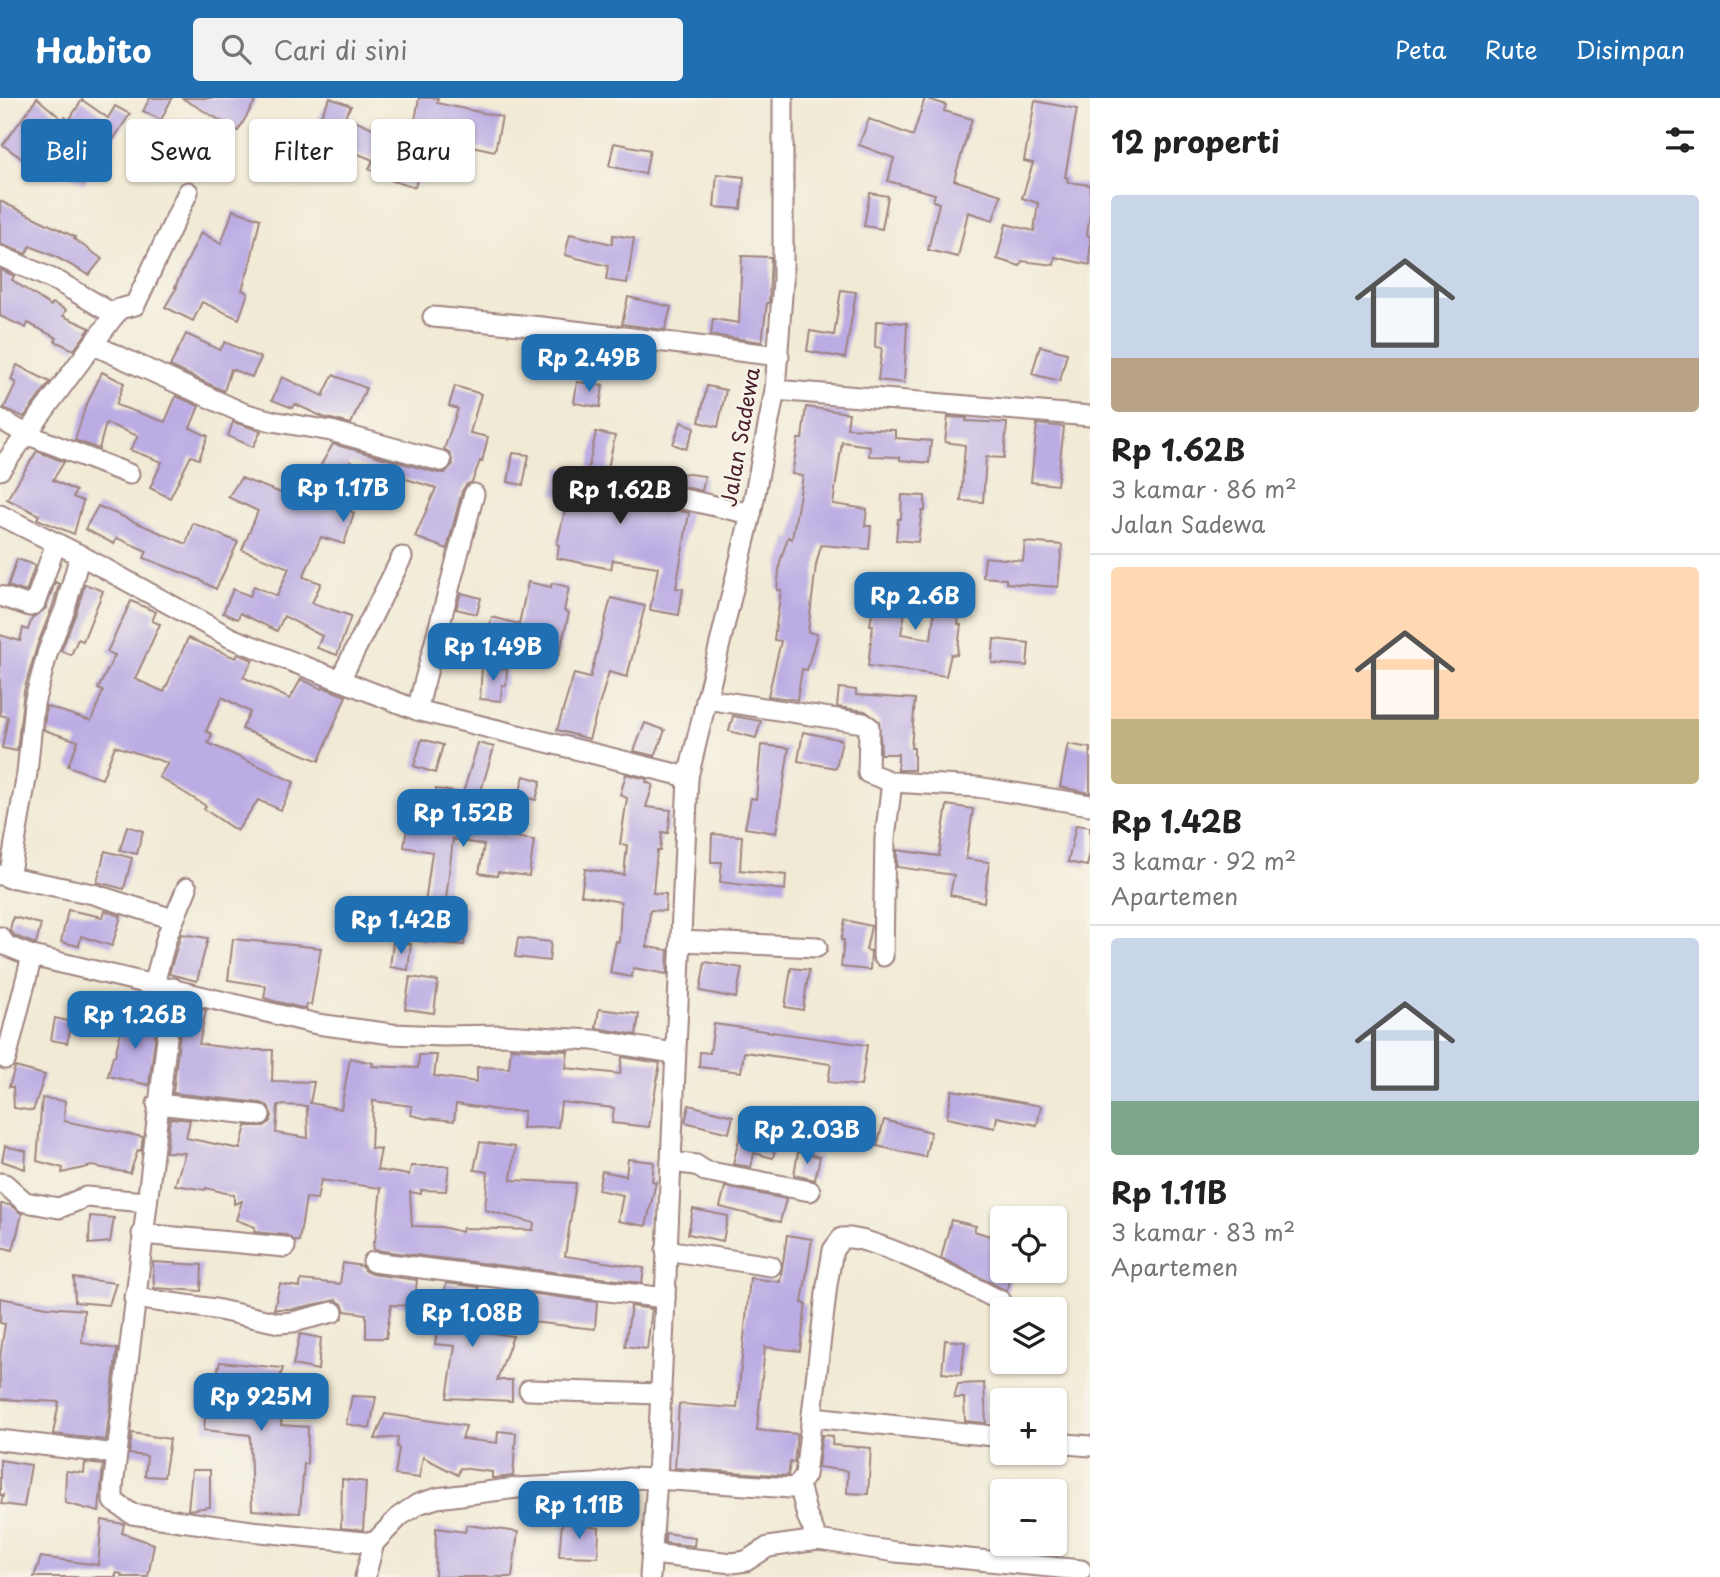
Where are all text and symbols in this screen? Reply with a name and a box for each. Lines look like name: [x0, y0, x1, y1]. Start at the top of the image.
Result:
search box: [193, 18, 683, 81]
text: Habito: [35, 24, 151, 74]
icon: search: [217, 30, 255, 68]
text: Cari di sini: [273, 30, 407, 69]
text: Peta: [1395, 31, 1447, 67]
text: Rute: [1485, 31, 1537, 67]
text: Disimpan: [1575, 31, 1685, 67]
text: 12 properti: [1111, 118, 1280, 163]
chip: Beli: [21, 119, 112, 182]
chip: Sewa: [126, 119, 235, 182]
chip: Filter: [249, 119, 357, 182]
chip: Baru: [371, 119, 475, 182]
icon: filters: [1661, 121, 1699, 159]
icon: home: [1342, 240, 1468, 366]
pin: Rp 2.49B: [517, 334, 661, 394]
text: Rp 2.49B: [537, 339, 641, 374]
street label: Jalan Sadewa: [711, 364, 767, 509]
text: Rp 1.62B: [1111, 426, 1245, 471]
pin: Rp 1.17B: [271, 464, 415, 524]
pin: Rp 1.62B: [548, 466, 692, 526]
text: Rp 1.17B: [297, 469, 389, 504]
text: Rp 1.62B: [569, 471, 671, 506]
text: 3 kamar · 86 m²: [1111, 471, 1297, 506]
text: Jalan Sadewa: [1111, 506, 1265, 541]
pin: Rp 2.6B: [850, 573, 980, 632]
text: Rp 2.6B: [870, 577, 960, 612]
icon: home: [1342, 612, 1468, 738]
pin: Rp 1.49B: [421, 624, 565, 683]
text: Rp 1.49B: [444, 628, 542, 663]
pin: Rp 1.52B: [391, 790, 535, 849]
text: Rp 1.52B: [413, 794, 513, 829]
text: Rp 1.42B: [1111, 798, 1242, 843]
text: 3 kamar · 92 m²: [1111, 843, 1296, 878]
text: Apartemen: [1111, 878, 1238, 913]
pin: Rp 1.42B: [329, 896, 473, 956]
text: Rp 1.42B: [351, 901, 451, 936]
icon: home: [1342, 983, 1468, 1109]
pin: Rp 1.26B: [63, 992, 207, 1051]
text: Rp 1.26B: [83, 996, 187, 1031]
pin: Rp 2.03B: [735, 1107, 879, 1166]
text: Rp 2.03B: [754, 1111, 860, 1146]
text: Rp 1.11B: [1111, 1169, 1227, 1214]
map controls: [990, 1206, 1067, 1556]
button: locate: [990, 1206, 1067, 1283]
text: 3 kamar · 83 m²: [1111, 1214, 1295, 1249]
text: Apartemen: [1111, 1249, 1238, 1284]
pin: Rp 1.08B: [400, 1290, 544, 1349]
text: Rp 1.08B: [422, 1294, 522, 1329]
button: layers: [990, 1297, 1067, 1374]
pin: Rp 925M: [196, 1374, 326, 1433]
text: Rp 925M: [210, 1378, 312, 1413]
button: +: [990, 1388, 1067, 1465]
button: −: [990, 1479, 1067, 1556]
pin: Rp 1.11B: [507, 1482, 651, 1541]
text: Rp 1.11B: [534, 1486, 624, 1521]

